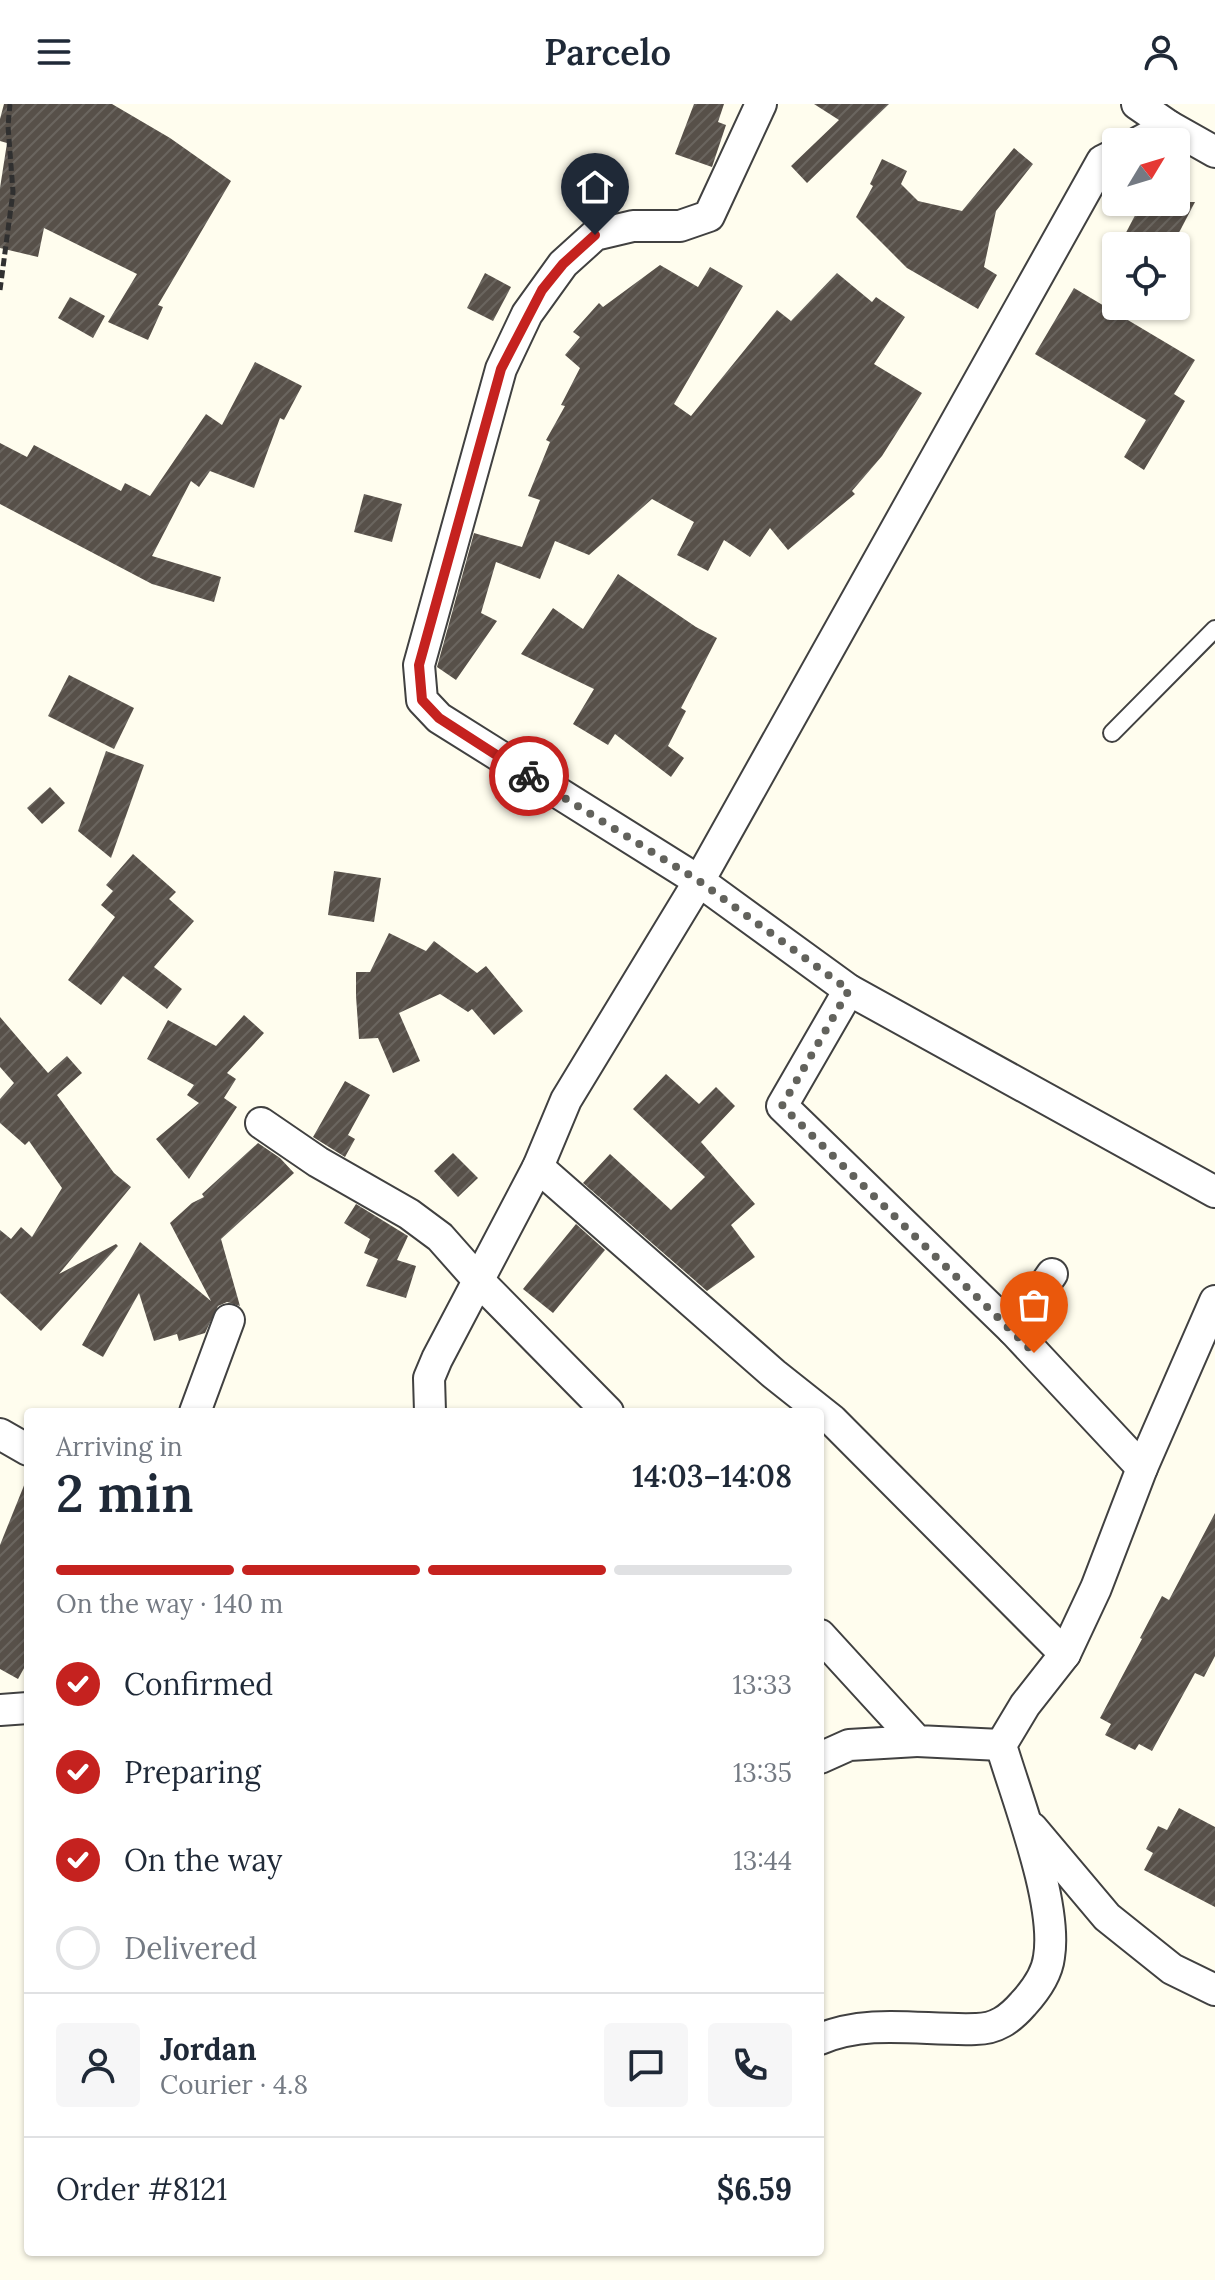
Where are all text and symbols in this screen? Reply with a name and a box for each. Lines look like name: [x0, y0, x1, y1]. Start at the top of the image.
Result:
text: Parcelo: [544, 29, 671, 75]
icon: menu: [32, 30, 76, 74]
icon: person: [1139, 30, 1183, 74]
north arrow: [1102, 128, 1190, 216]
map controls: [1102, 128, 1190, 320]
pin: [561, 153, 629, 235]
icon: home: [573, 165, 617, 209]
button: locate: [1102, 232, 1190, 320]
courier: [489, 736, 569, 816]
icon: bike: [507, 754, 551, 798]
pin: [1000, 1271, 1068, 1353]
icon: bag: [1012, 1283, 1056, 1327]
text: Arriving in: [56, 1430, 183, 1463]
text: 14:03–14:08: [632, 1457, 792, 1495]
text: 2 min: [56, 1460, 194, 1526]
text: On the way · 140 m: [56, 1587, 283, 1620]
icon: check: [56, 1662, 100, 1706]
text: Confirmed: [124, 1665, 273, 1703]
text: 13:33: [733, 1668, 792, 1701]
icon: check: [56, 1750, 100, 1794]
text: Preparing: [124, 1753, 261, 1791]
text: 13:35: [733, 1756, 792, 1789]
icon: check: [56, 1838, 100, 1882]
text: On the way: [124, 1841, 282, 1879]
text: 13:44: [733, 1844, 792, 1877]
text: Delivered: [124, 1929, 257, 1967]
button: person: [56, 2023, 140, 2107]
button: chat: [604, 2023, 688, 2107]
button: phone: [708, 2023, 792, 2107]
text: Jordan: [160, 2030, 257, 2068]
text: Courier · 4.8: [160, 2068, 308, 2101]
text: Order #8121: [56, 2170, 227, 2208]
text: $6.59: [717, 2170, 792, 2208]

